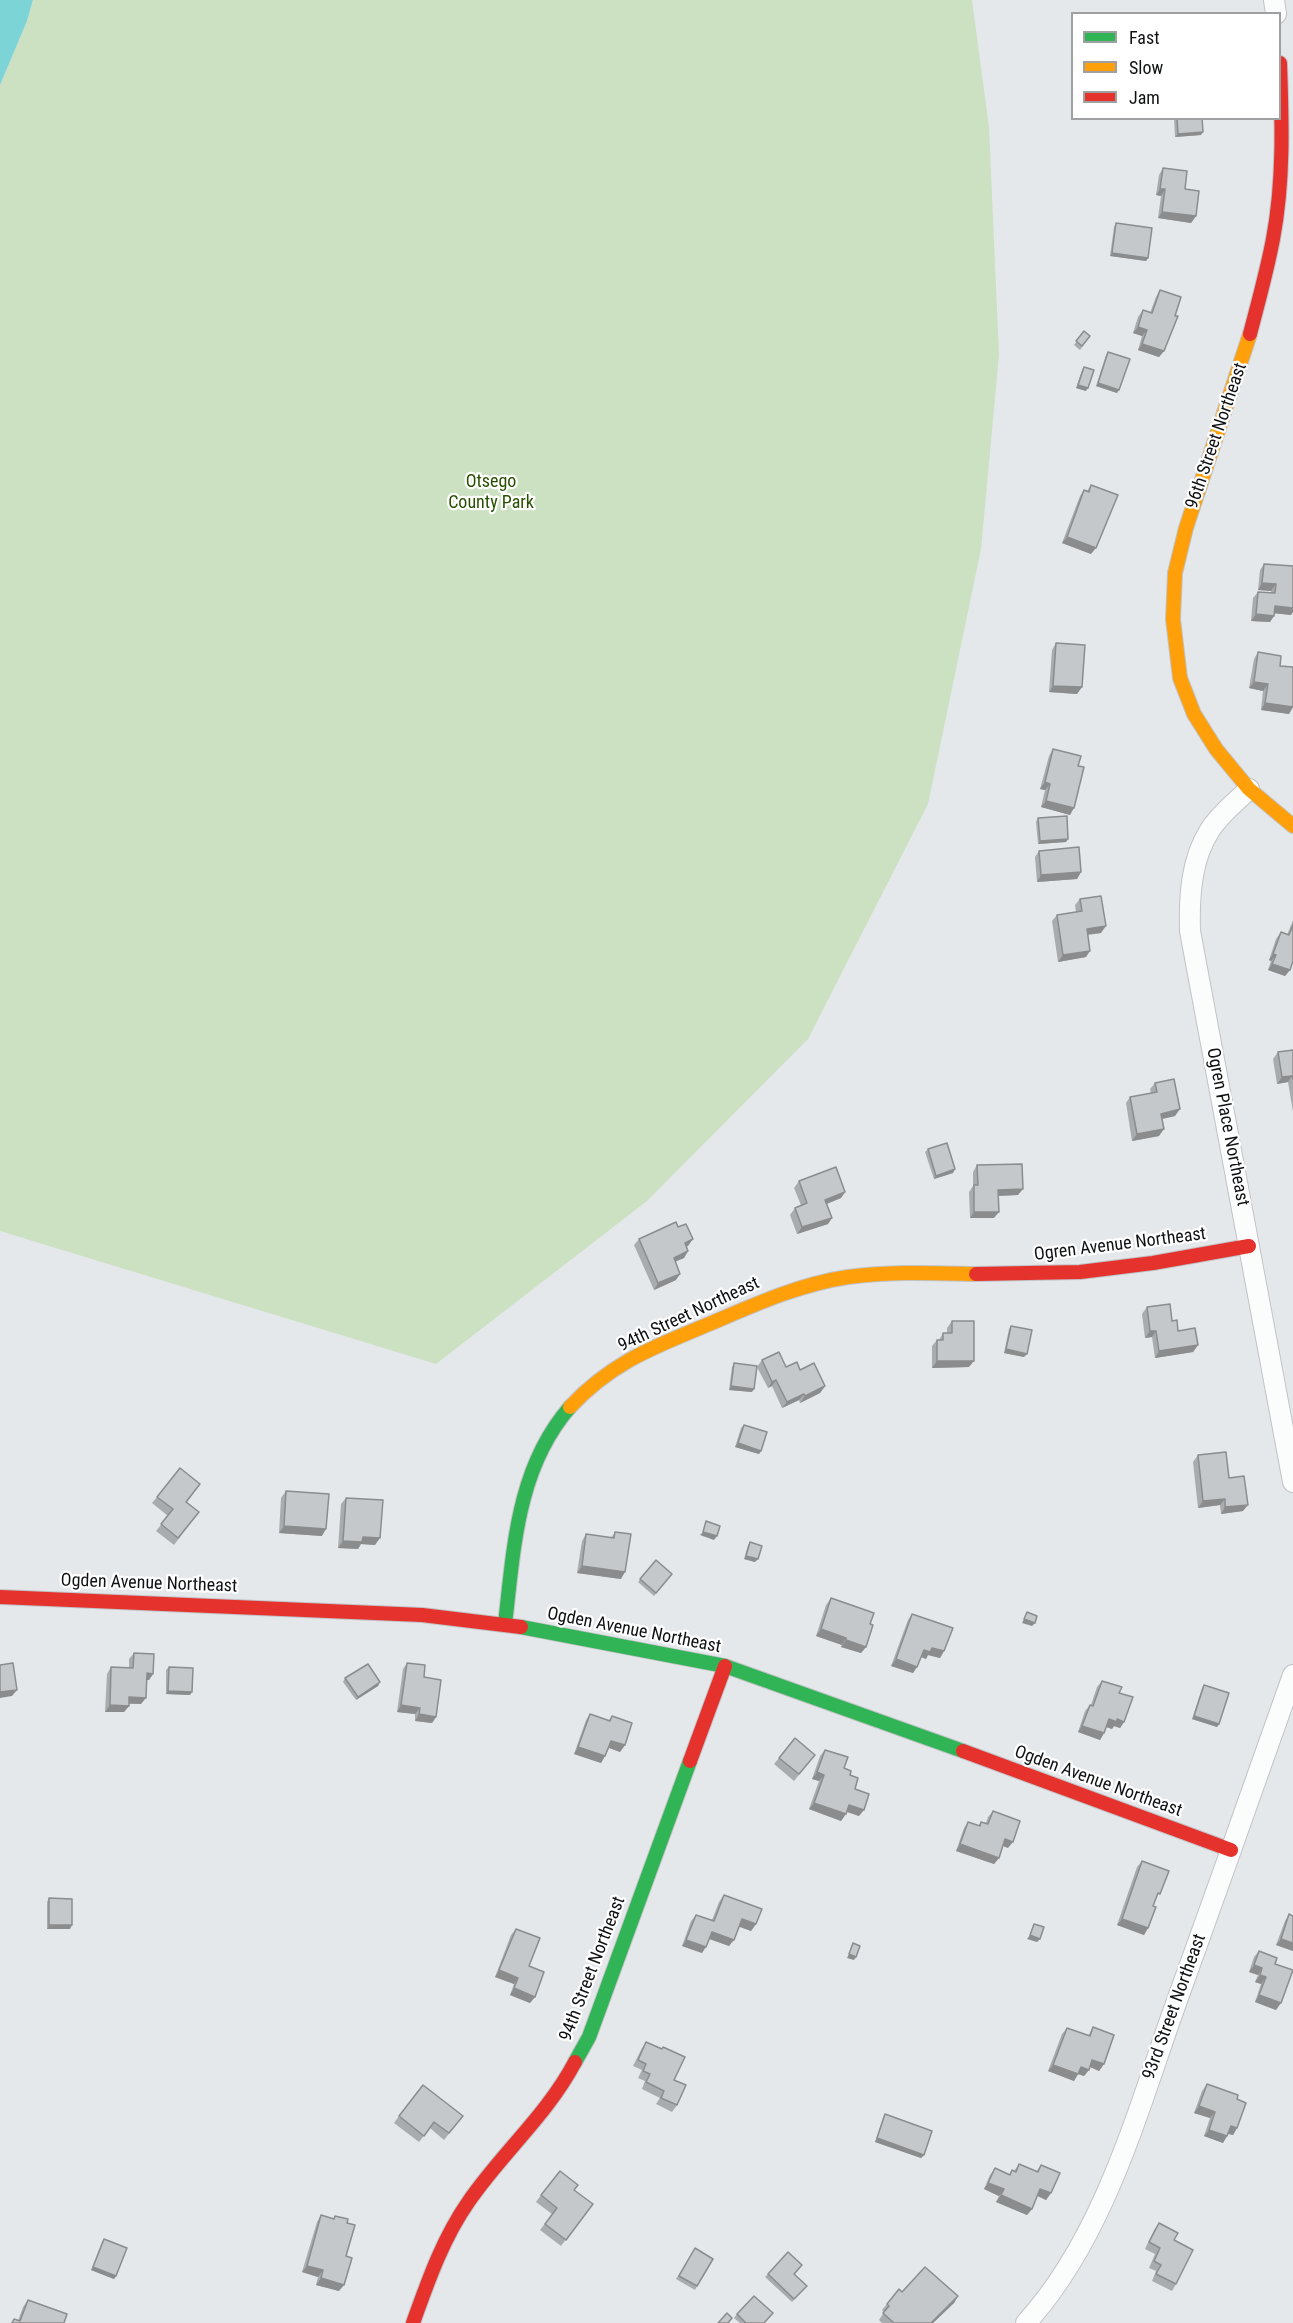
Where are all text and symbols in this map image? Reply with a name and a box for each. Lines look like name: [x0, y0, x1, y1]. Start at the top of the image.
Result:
legend: [1071, 12, 1281, 120]
text: Fast: [1129, 27, 1160, 48]
text: Slow: [1129, 57, 1163, 78]
text: Jam: [1129, 87, 1160, 108]
street label: 96th Street Northeast: [1182, 360, 1252, 512]
park label: Otsego County Park: [448, 471, 534, 514]
street label: Ogren Place Northeast: [1201, 1046, 1253, 1208]
street label: Ogren Avenue Northeast: [1033, 1224, 1207, 1266]
street label: 94th Street Northeast: [615, 1273, 763, 1357]
street label: Ogden Avenue Northeast: [60, 1570, 238, 1598]
street label: Ogden Avenue Northeast: [545, 1604, 723, 1658]
street label: Ogden Avenue Northeast: [1011, 1742, 1185, 1822]
street label: 94th Street Northeast: [556, 1894, 630, 2044]
street label: 93rd Street Northeast: [1139, 1931, 1211, 2083]

